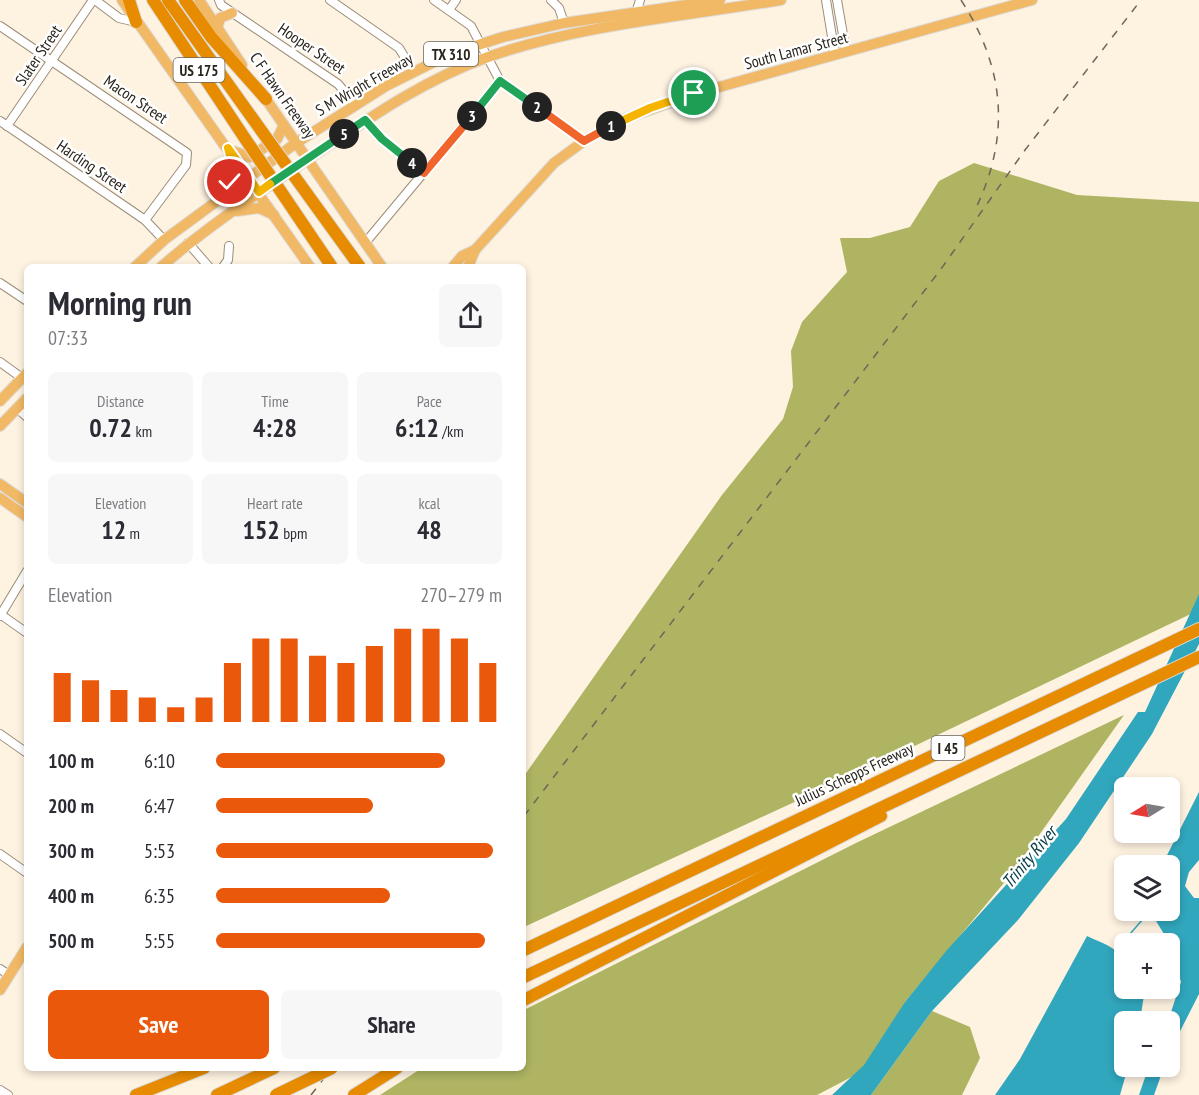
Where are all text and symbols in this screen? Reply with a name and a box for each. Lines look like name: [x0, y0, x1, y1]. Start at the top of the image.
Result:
street label: Hooper Street: [275, 18, 350, 78]
street label: Slater Street: [10, 20, 66, 89]
street label: South Lamar Street: [742, 26, 850, 73]
road number: TX 310: [424, 42, 478, 66]
street label: C F Hawn Freeway: [246, 48, 320, 142]
street label: S M Wright Freeway: [312, 48, 416, 120]
road number: US 175: [174, 58, 224, 82]
pin: [668, 67, 719, 118]
street label: Macon Street: [100, 70, 172, 128]
icon: arrive: [677, 76, 710, 109]
pin: 2: [522, 92, 552, 122]
text: 2: [533, 97, 541, 117]
pin: 3: [457, 101, 487, 131]
text: 3: [468, 106, 476, 126]
pin: 1: [596, 111, 626, 141]
text: 1: [607, 116, 615, 136]
pin: 5: [329, 119, 359, 149]
text: 5: [340, 124, 348, 144]
street label: Harding Street: [53, 135, 131, 197]
pin: 4: [397, 148, 427, 178]
text: 4: [408, 153, 416, 173]
pin: [204, 156, 255, 207]
icon: check: [213, 165, 246, 198]
text: Morning run: [48, 281, 192, 324]
button: share: [439, 284, 502, 347]
text: 07:33: [48, 325, 88, 351]
text: Distance: [97, 391, 144, 411]
text: Time: [261, 391, 289, 411]
text: Pace: [417, 391, 442, 411]
text: 0.72: [89, 411, 132, 444]
text: 4:28: [253, 411, 297, 444]
text: 6:12: [395, 411, 439, 444]
text: km: [132, 421, 152, 441]
text: /km: [439, 421, 464, 441]
text: Elevation: [95, 493, 146, 513]
text: Heart rate: [247, 493, 303, 513]
text: kcal: [418, 493, 440, 513]
text: 12: [101, 513, 126, 546]
text: 152: [242, 513, 280, 546]
text: 48: [417, 513, 442, 546]
text: m: [126, 523, 140, 543]
text: bpm: [280, 523, 308, 543]
text: Elevation: [48, 582, 112, 608]
text: 270–279 m: [420, 582, 502, 608]
road number: I 45: [932, 736, 964, 760]
street label: Julius Schepps Freeway: [791, 738, 916, 811]
text: 100 m: [48, 748, 94, 774]
text: 6:10: [144, 748, 175, 774]
north arrow: [1114, 777, 1180, 843]
map controls: [1114, 777, 1180, 1077]
text: 200 m: [48, 793, 94, 819]
text: 6:47: [144, 793, 175, 819]
water label: Trinity River: [996, 819, 1064, 893]
text: 300 m: [48, 838, 94, 864]
text: 5:53: [144, 838, 175, 864]
button: layers: [1114, 855, 1180, 921]
text: 400 m: [48, 883, 94, 909]
text: 6:35: [144, 883, 175, 909]
text: 500 m: [48, 928, 94, 954]
text: 5:55: [144, 928, 175, 954]
button: +: [1114, 933, 1180, 999]
button: Save: [48, 990, 269, 1059]
button: Share: [281, 990, 502, 1059]
button: −: [1114, 1011, 1180, 1077]

